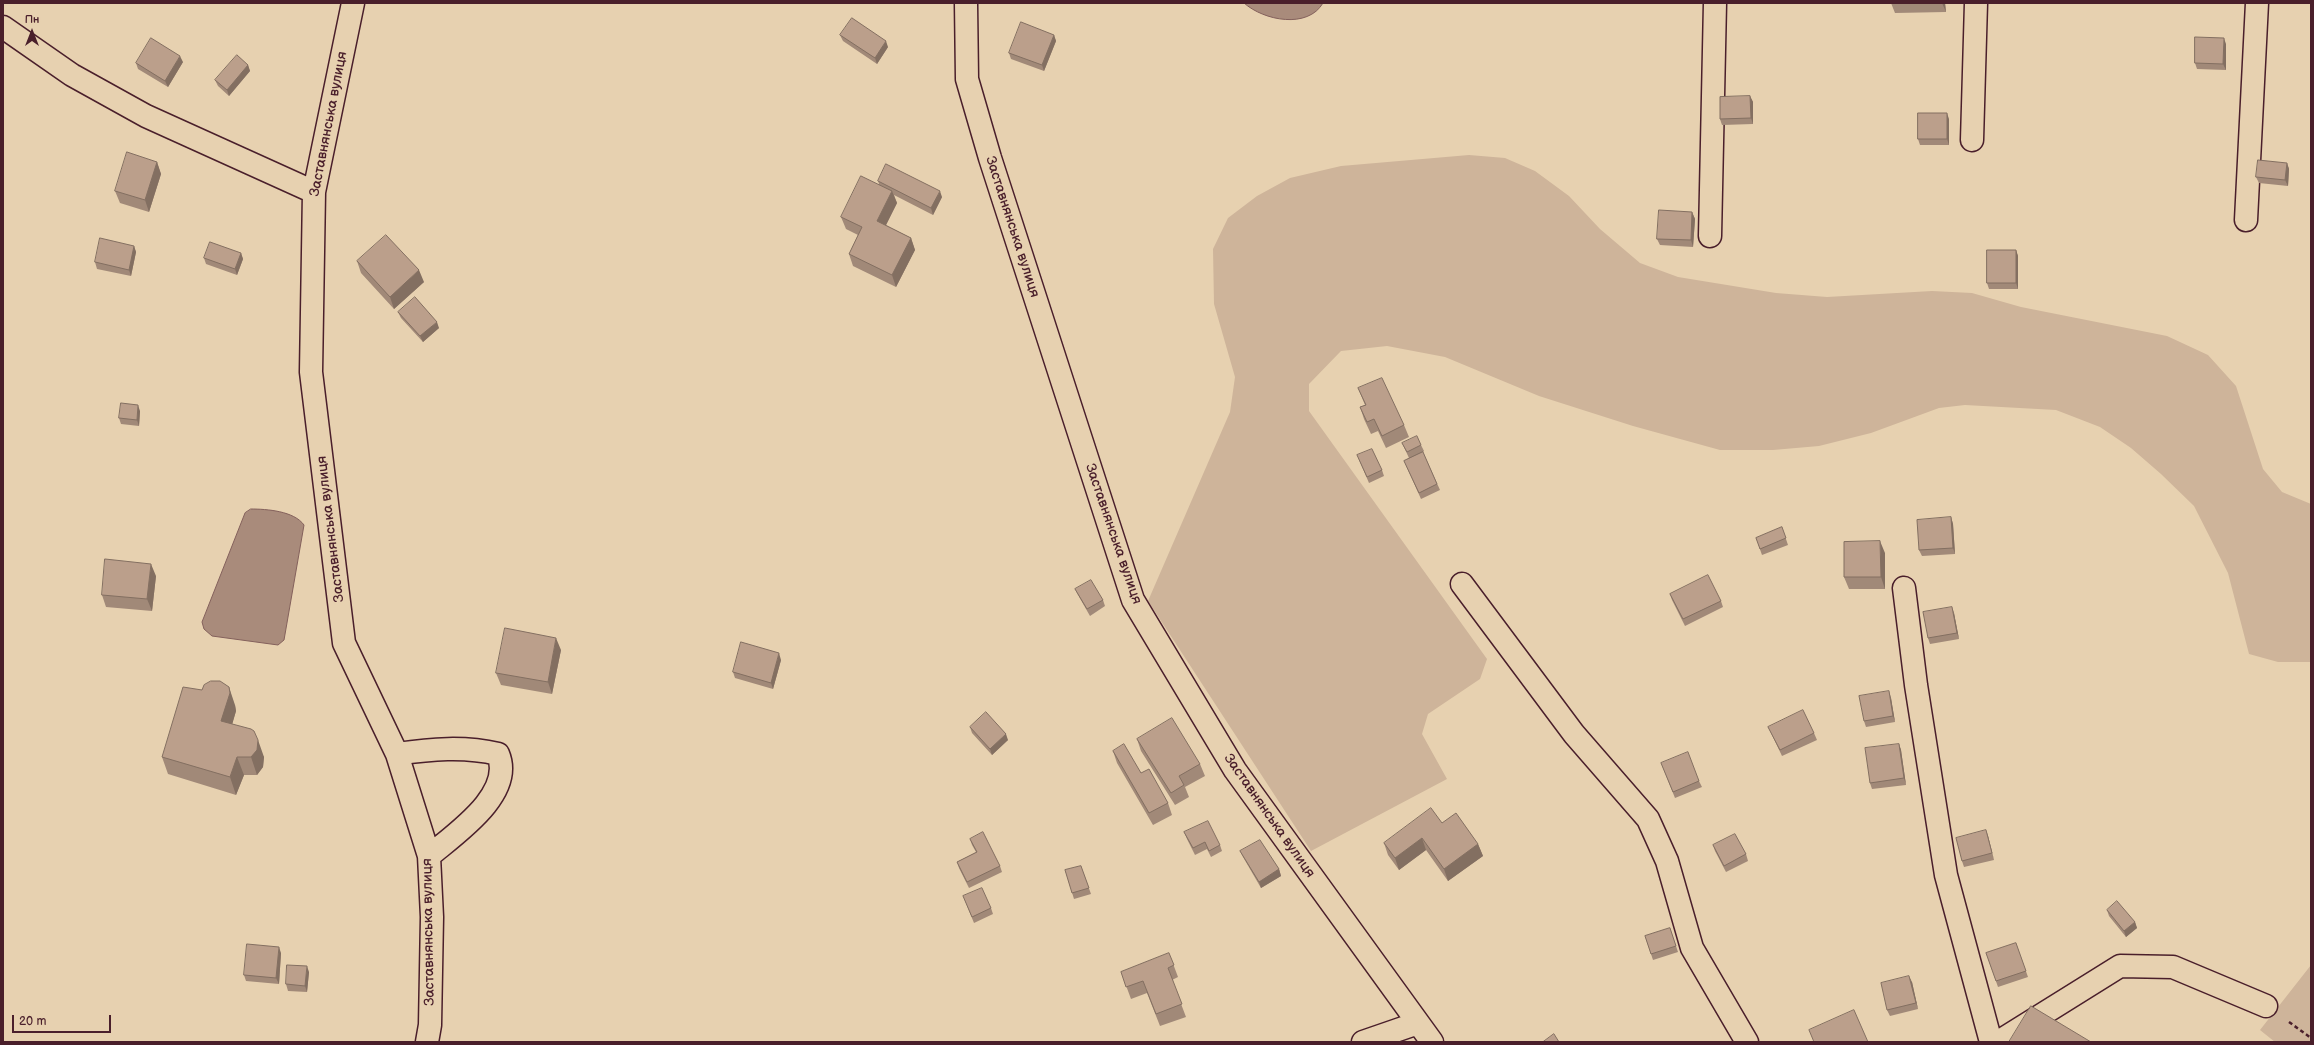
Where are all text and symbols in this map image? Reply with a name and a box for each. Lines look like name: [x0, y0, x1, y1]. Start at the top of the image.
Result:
north arrow: [12, 12, 52, 52]
text: Пн: [25, 13, 39, 26]
street label: Заставнянська вулиця: [307, 50, 351, 198]
street label: Заставнянська вулиця: [981, 154, 1043, 300]
street label: Заставнянська вулиця: [314, 455, 348, 603]
street label: Заставнянська вулиця: [1081, 462, 1145, 606]
street label: Заставнянська вулиця: [1220, 751, 1318, 881]
street label: Заставнянська вулиця: [419, 858, 439, 1006]
scale bar: [14, 1007, 113, 1033]
text: 20 m: [19, 1014, 46, 1029]

